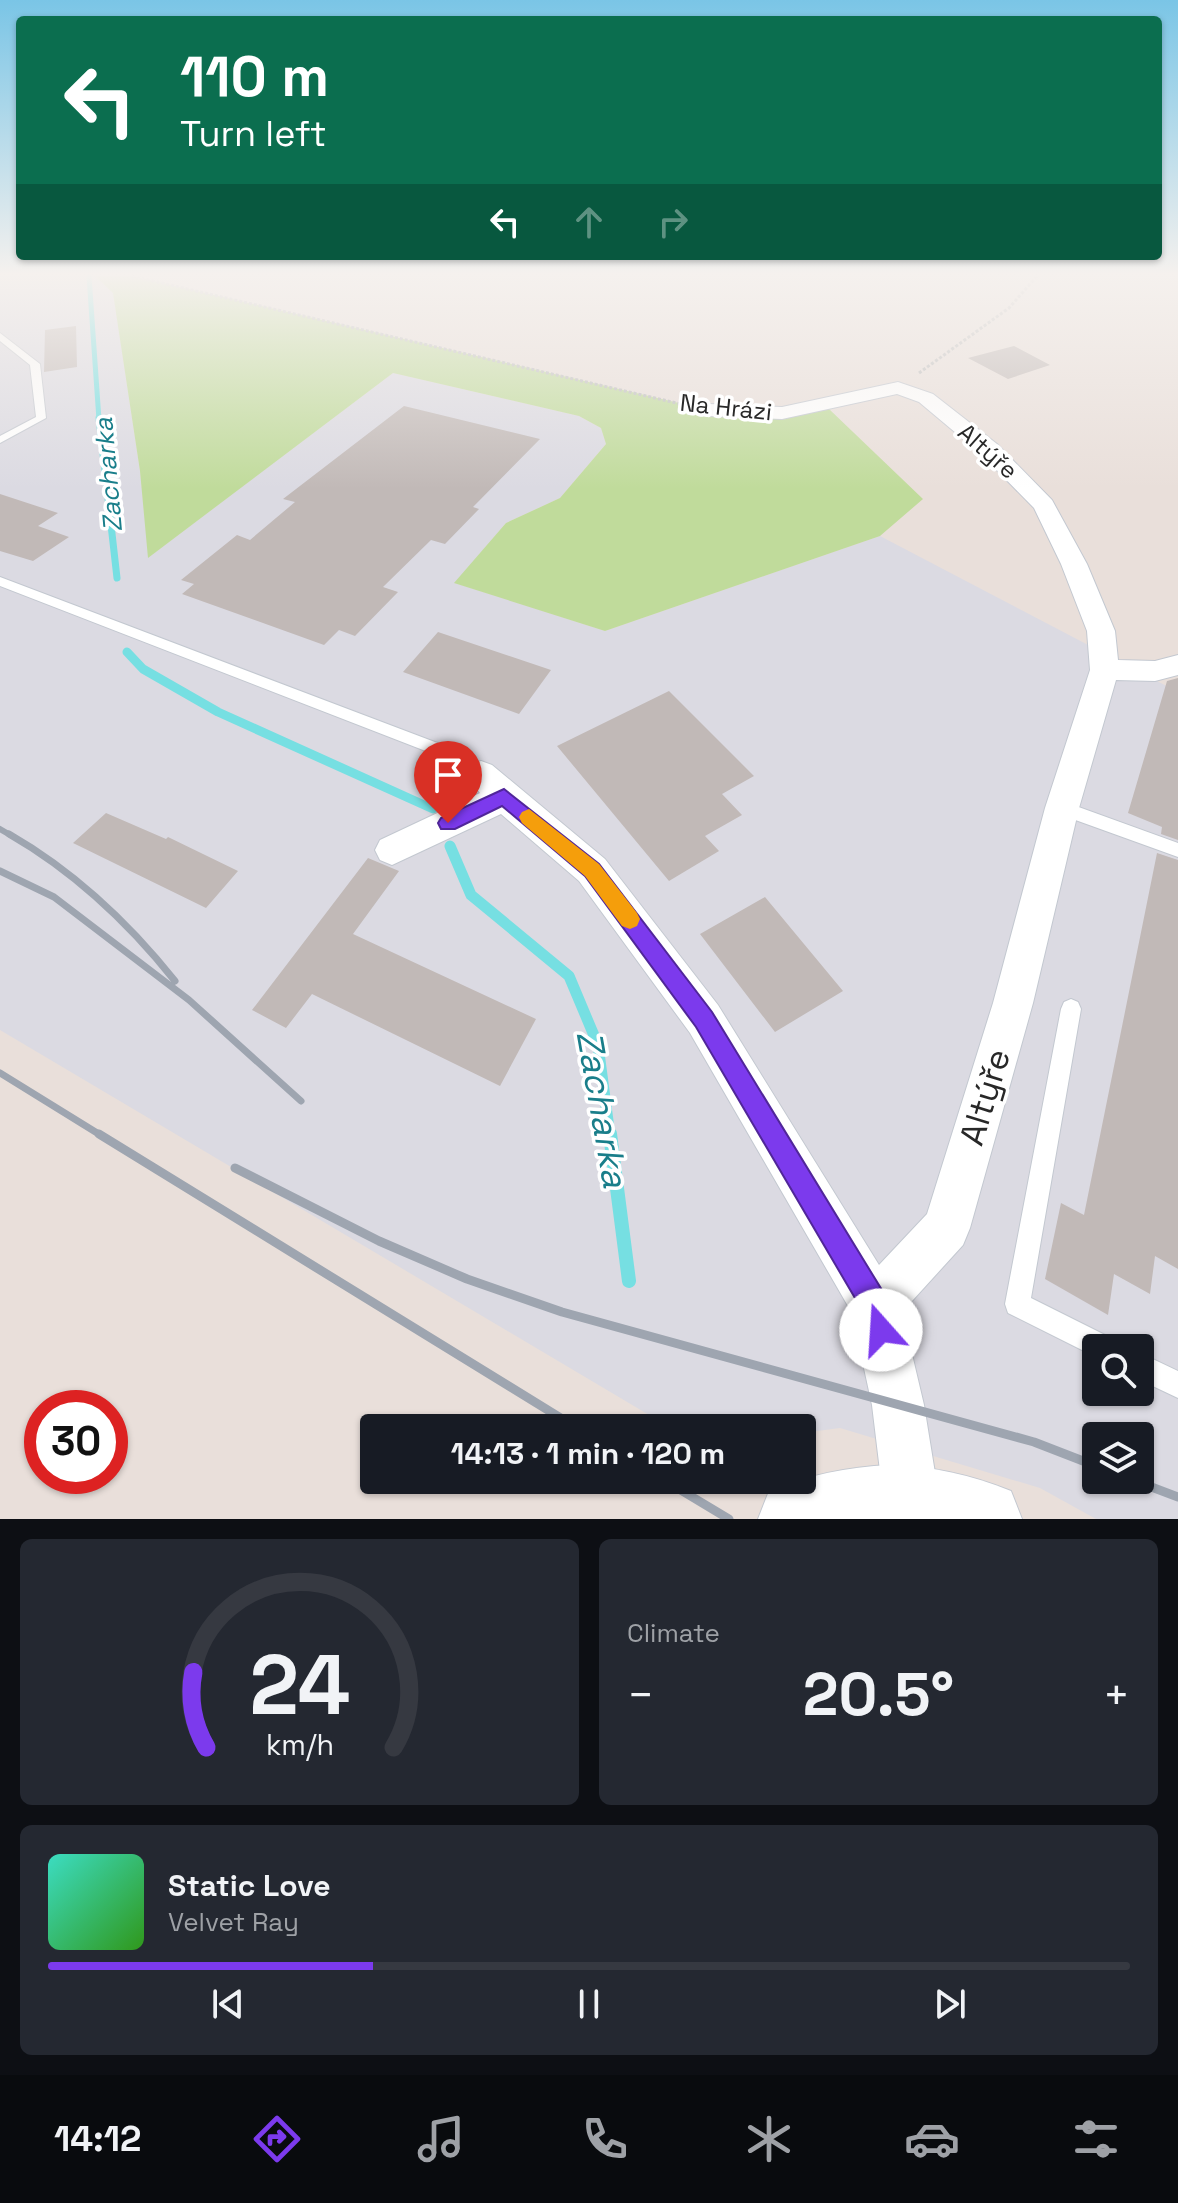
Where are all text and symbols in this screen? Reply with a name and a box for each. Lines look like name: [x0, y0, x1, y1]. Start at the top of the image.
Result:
text: 110 m: [180, 41, 329, 112]
icon: left: [48, 48, 152, 152]
text: Turn left: [180, 111, 327, 157]
icon: left: [483, 200, 527, 244]
icon: ahead: [567, 200, 611, 244]
icon: right: [651, 200, 695, 244]
street label: Na Hrázi: [678, 387, 774, 427]
water label: Zacharka: [86, 415, 130, 534]
street label: Altýře: [952, 416, 1024, 486]
pin: [414, 741, 482, 823]
icon: arrive: [426, 753, 470, 797]
water label: Zacharka: [566, 1027, 638, 1191]
street label: Altýře: [950, 1044, 1020, 1150]
position arrow: [839, 1288, 923, 1372]
map controls: [1082, 1334, 1154, 1494]
button: search: [1082, 1334, 1154, 1406]
speed limit sign: 30: [24, 1390, 128, 1494]
button: layers: [1082, 1422, 1154, 1494]
text: 14:13 · 1 min · 120 m: [451, 1434, 725, 1473]
text: Climate: [627, 1616, 720, 1650]
text: 24: [249, 1632, 350, 1738]
text: 20.5°: [803, 1656, 954, 1733]
text: −: [627, 1667, 654, 1723]
text: +: [1103, 1667, 1130, 1723]
text: km/h: [265, 1727, 334, 1763]
text: Static Love: [168, 1866, 331, 1905]
text: Velvet Ray: [168, 1905, 299, 1939]
icon: previous: [206, 1982, 250, 2026]
icon: pause: [567, 1982, 611, 2026]
icon: next: [928, 1982, 972, 2026]
icon: directions: [249, 2111, 305, 2167]
icon: music: [413, 2111, 469, 2167]
icon: phone: [577, 2111, 633, 2167]
icon: climate: [741, 2111, 797, 2167]
icon: car: [904, 2111, 960, 2167]
icon: filters: [1068, 2111, 1124, 2167]
text: 14:12: [54, 2116, 141, 2162]

